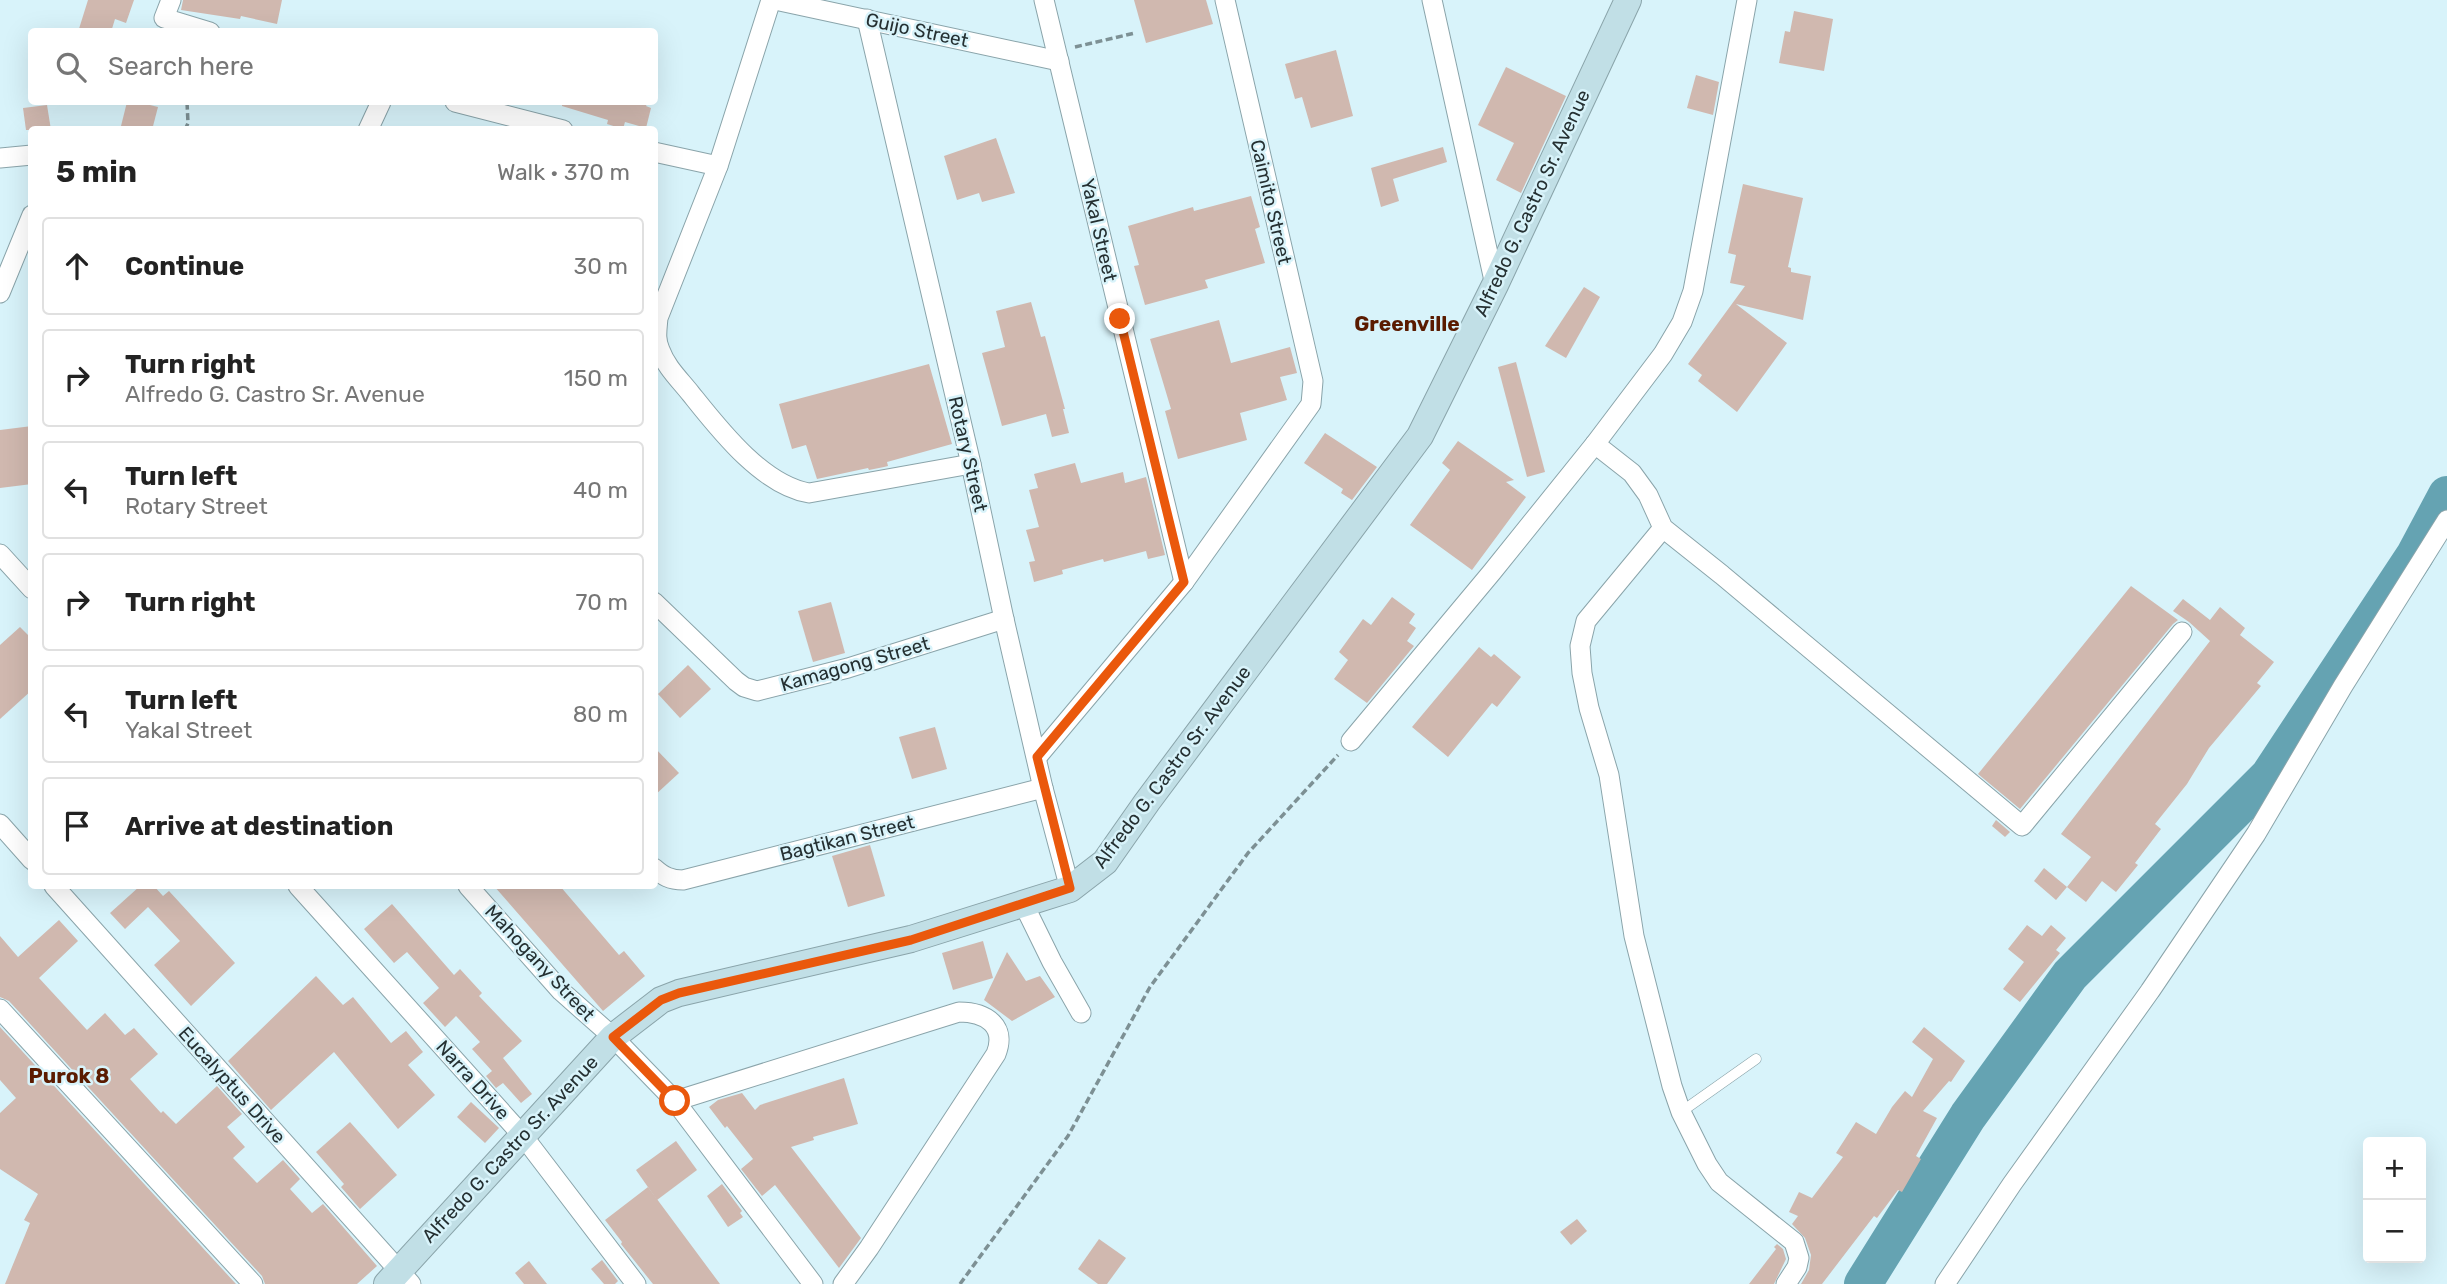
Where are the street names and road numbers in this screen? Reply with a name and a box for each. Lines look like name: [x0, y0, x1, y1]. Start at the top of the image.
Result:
street label: Guijo Street: [864, 8, 971, 52]
street label: Alfredo G. Castro Sr. Avenue: [1469, 86, 1595, 320]
street label: Caimito Street: [1245, 137, 1297, 267]
street label: Yakal Street: [1076, 176, 1122, 284]
street label: Rotary Street: [944, 394, 993, 515]
street label: Kamagong Street: [778, 632, 933, 696]
street label: Alfredo G. Castro Sr. Avenue: [1088, 661, 1256, 873]
street label: Bagtikan Street: [777, 810, 917, 866]
street label: Mahogany Street: [480, 900, 600, 1026]
street label: Eucalyptus Drive: [174, 1022, 290, 1148]
street label: Narra Drive: [431, 1036, 515, 1124]
street label: Alfredo G. Castro Sr. Avenue: [417, 1051, 603, 1247]

